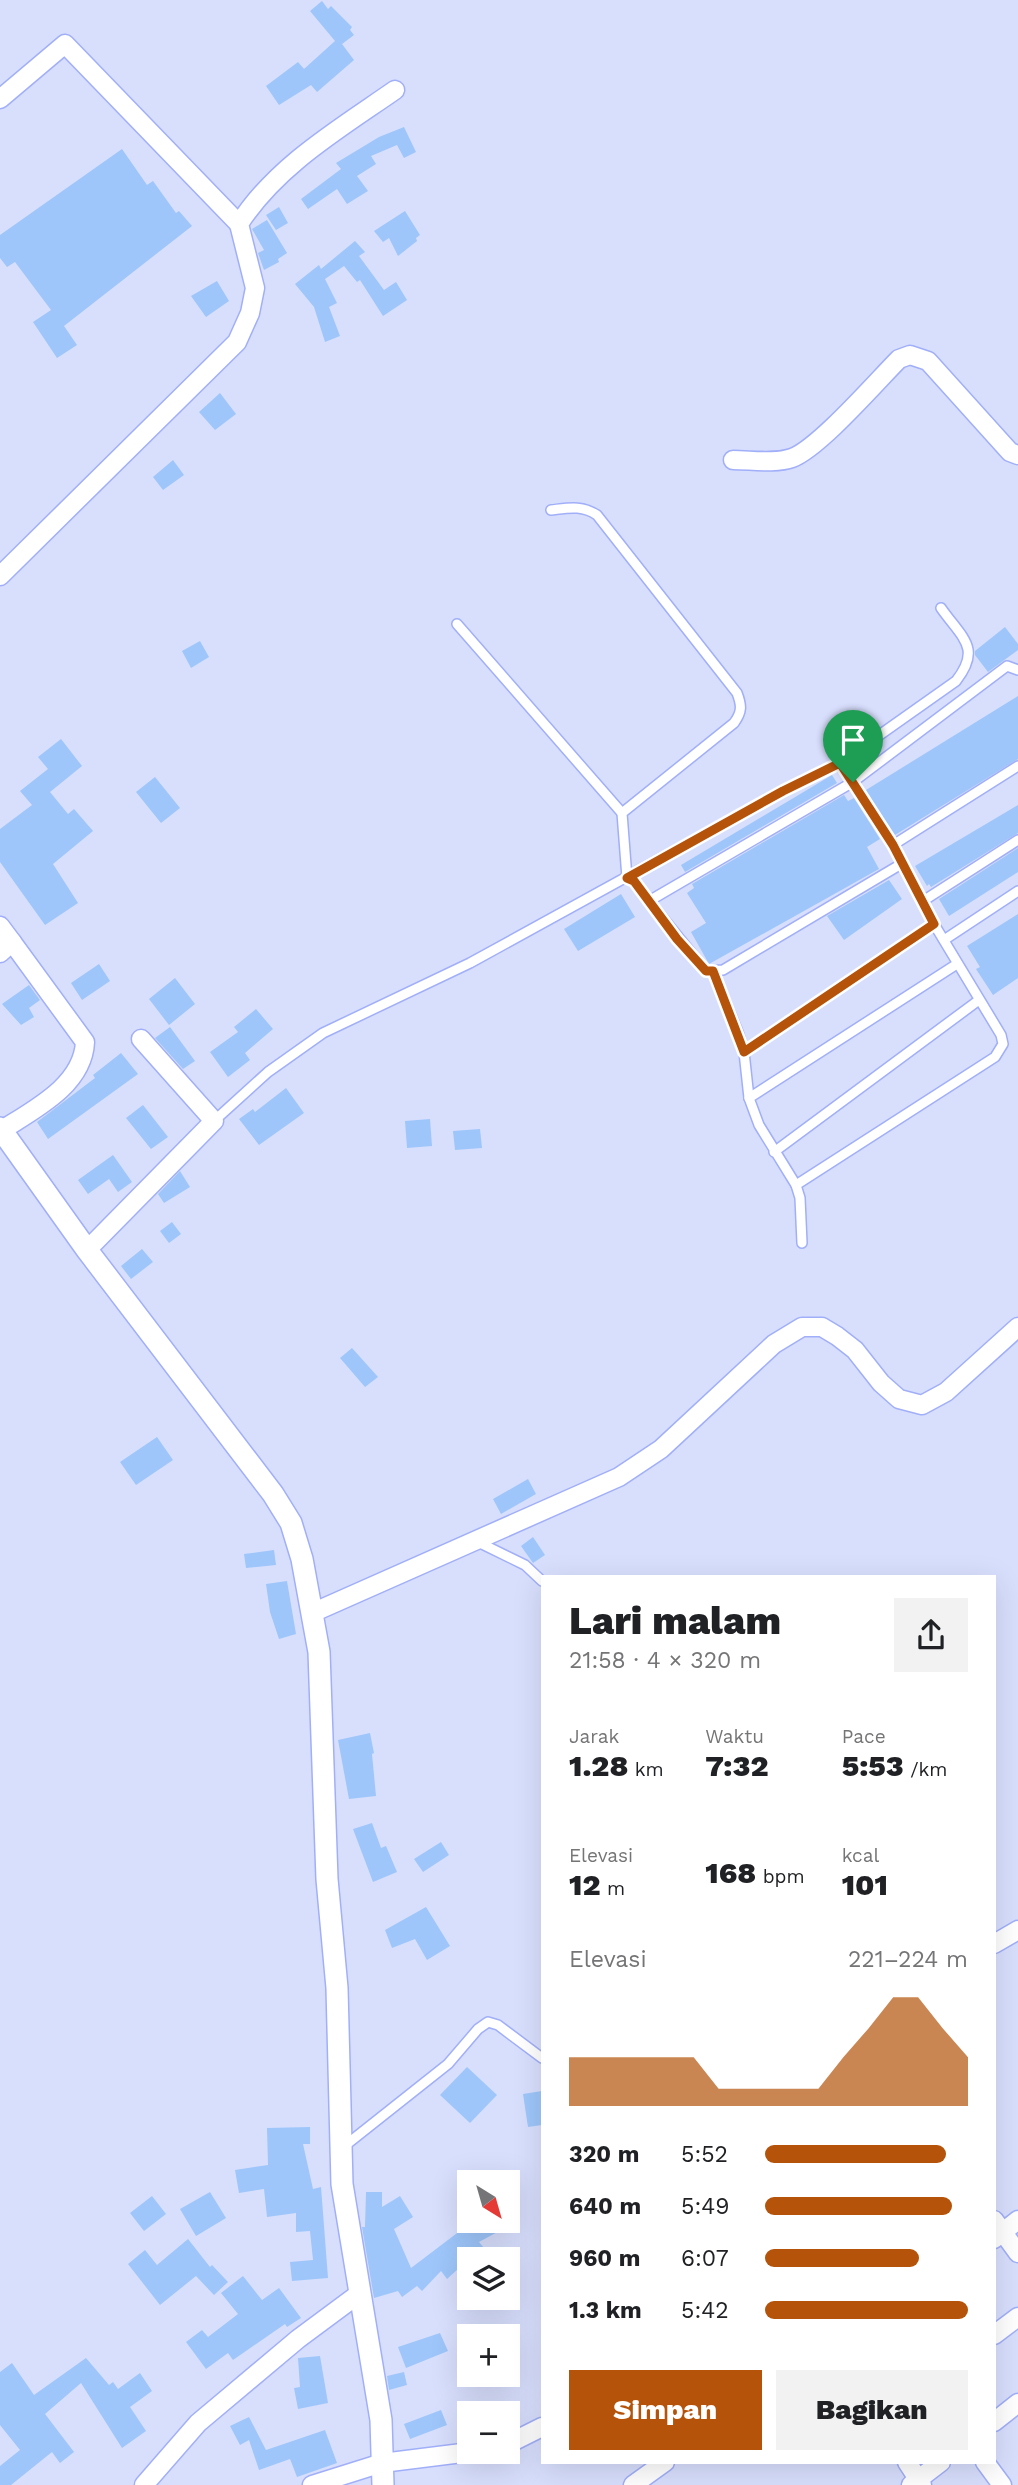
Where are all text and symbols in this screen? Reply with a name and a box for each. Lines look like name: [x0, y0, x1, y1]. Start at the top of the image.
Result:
pin: [823, 710, 883, 782]
icon: arrive: [834, 721, 872, 759]
button: share: [894, 1598, 968, 1672]
text: Lari malam: [569, 1599, 781, 1643]
text: 21:58 · 4 × 320 m: [569, 1647, 761, 1674]
text: Jarak: [569, 1725, 619, 1748]
text: Waktu: [705, 1725, 764, 1748]
text: Pace: [842, 1725, 886, 1748]
text: 1.28: [569, 1748, 628, 1783]
text: 7:32: [705, 1748, 768, 1783]
text: 5:53: [842, 1748, 904, 1783]
text: km: [628, 1758, 664, 1781]
text: /km: [904, 1758, 947, 1781]
text: Elevasi: [569, 1844, 633, 1867]
text: kcal: [842, 1844, 879, 1867]
text: 168: [705, 1855, 756, 1890]
text: bpm: [756, 1865, 805, 1888]
text: 12: [569, 1867, 600, 1902]
text: 101: [842, 1867, 888, 1902]
text: m: [600, 1877, 625, 1900]
text: Elevasi: [569, 1946, 647, 1973]
text: 221–224 m: [848, 1946, 968, 1973]
text: 320 m: [569, 2141, 639, 2168]
text: 5:52: [681, 2141, 728, 2168]
north arrow: [457, 2170, 520, 2233]
map controls: [457, 2170, 520, 2464]
text: 640 m: [569, 2193, 641, 2220]
text: 5:49: [681, 2193, 729, 2220]
text: 960 m: [569, 2245, 640, 2272]
text: 6:07: [681, 2245, 729, 2272]
button: layers: [457, 2247, 520, 2310]
text: 1.3 km: [569, 2297, 642, 2324]
text: 5:42: [681, 2297, 729, 2324]
button: +: [457, 2324, 520, 2387]
button: Simpan: [569, 2370, 762, 2450]
button: Bagikan: [776, 2370, 968, 2450]
button: −: [457, 2401, 520, 2464]

